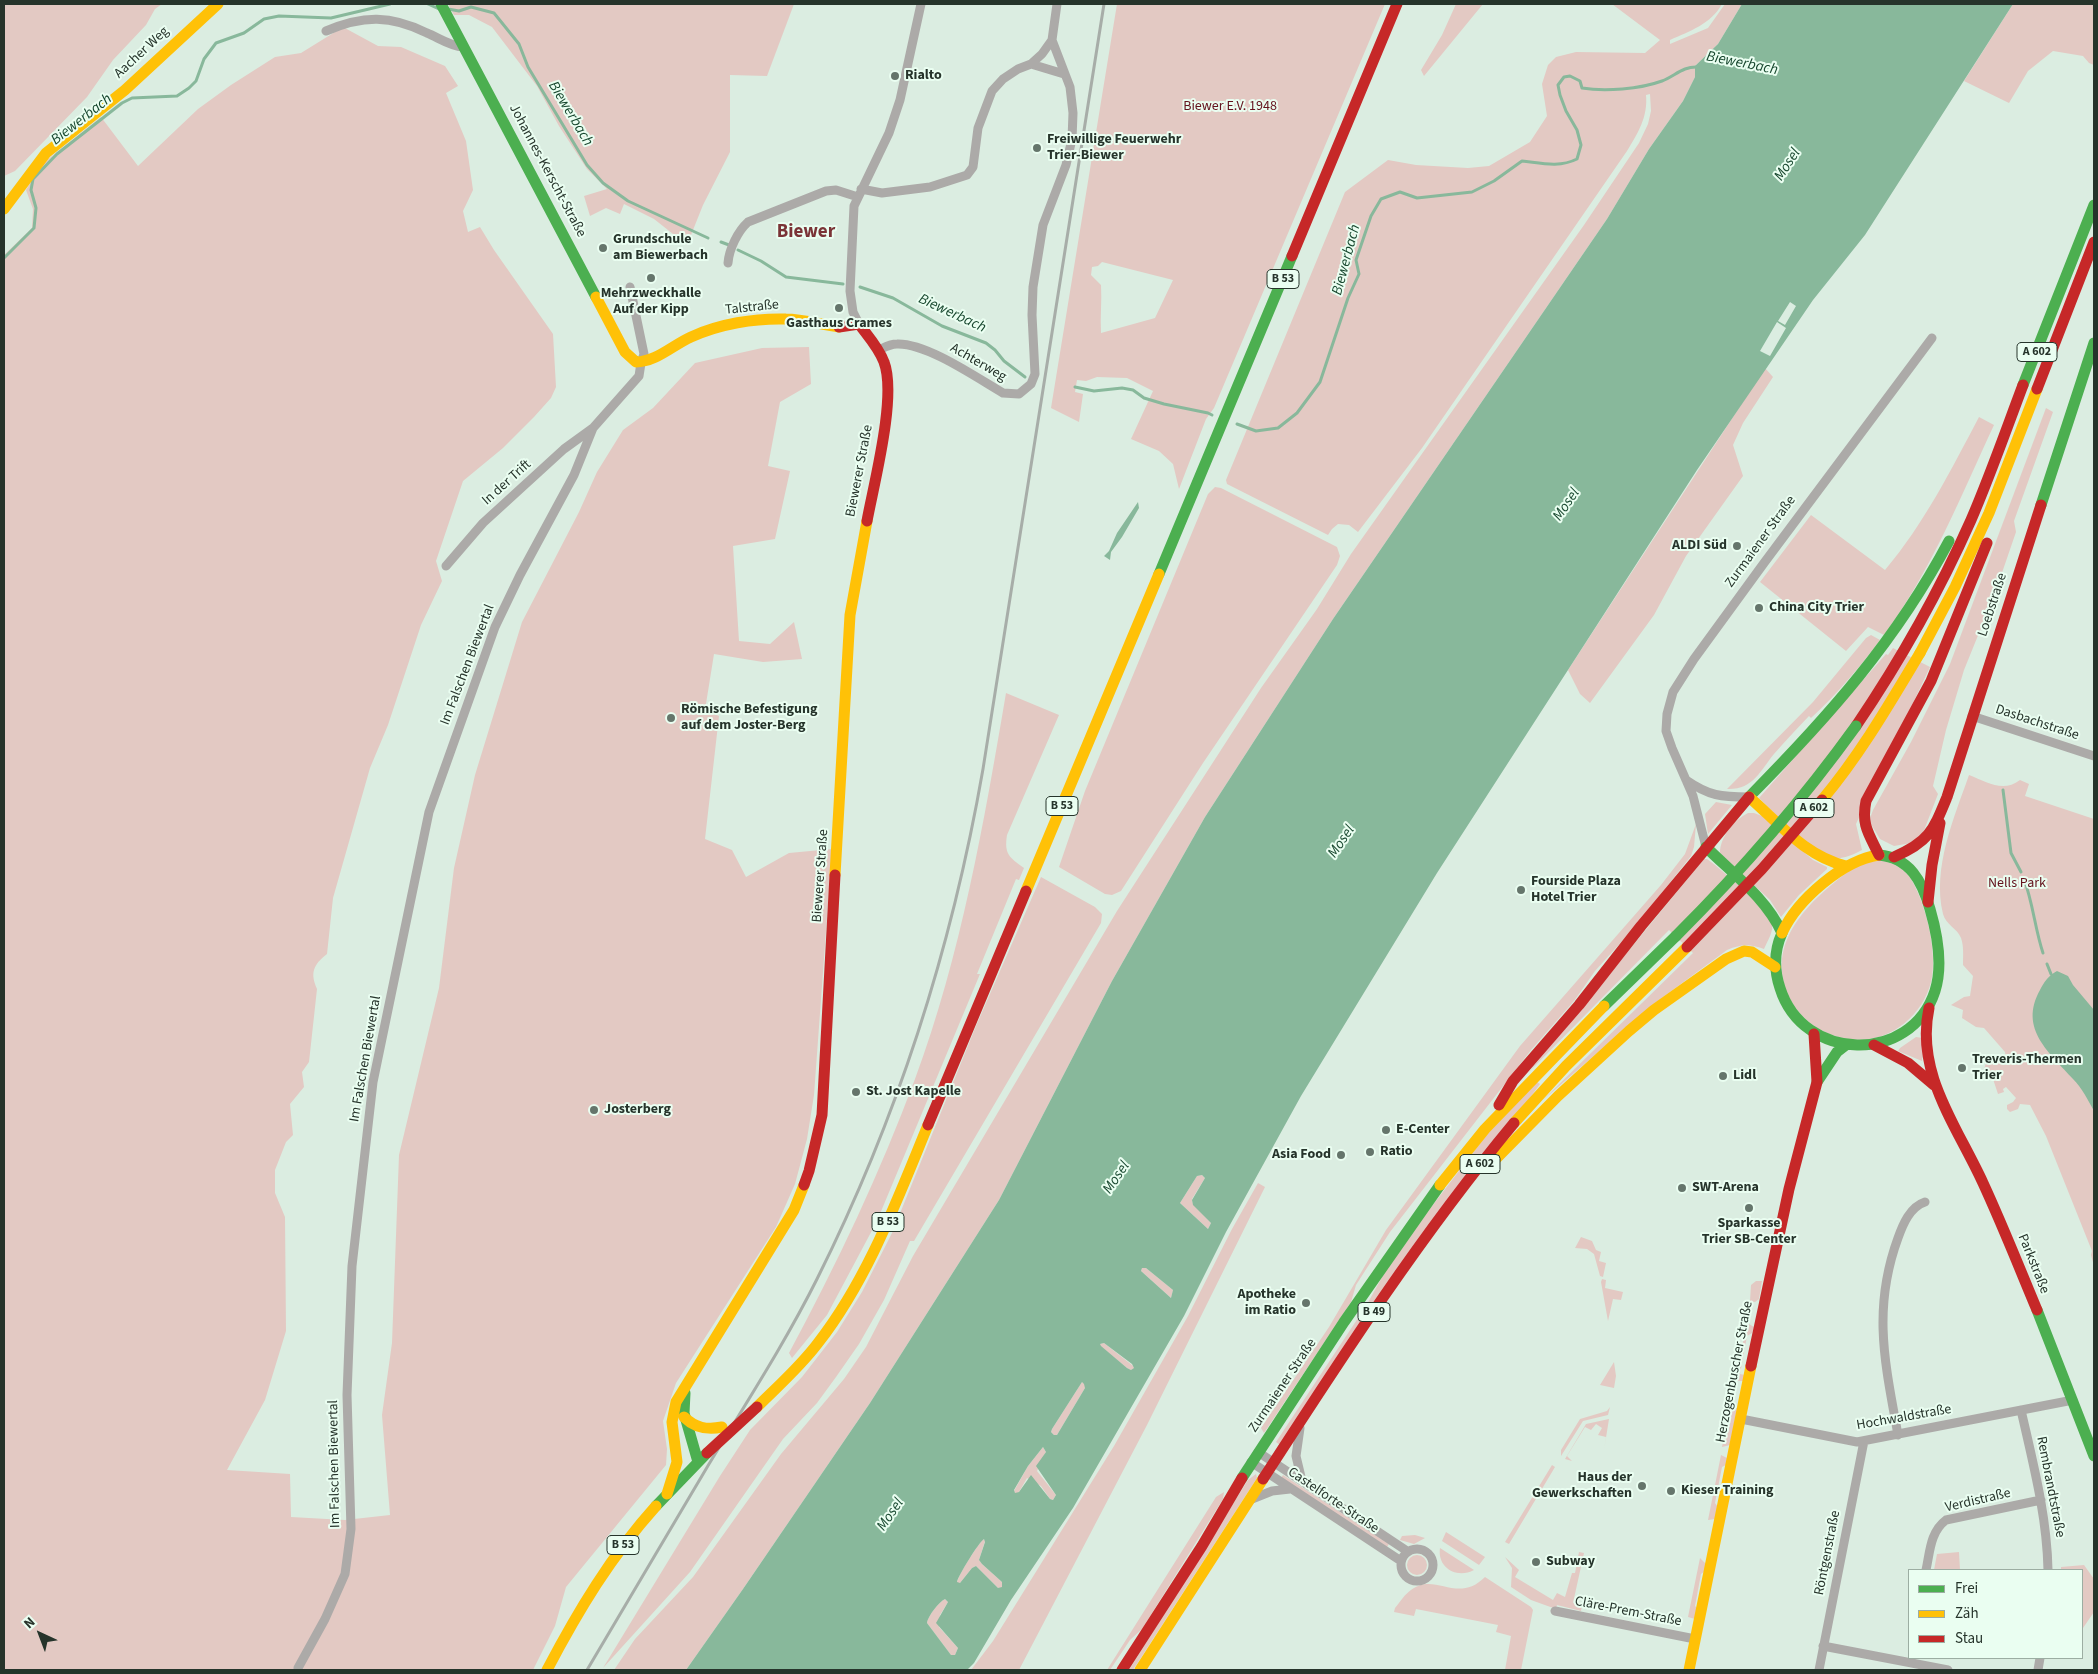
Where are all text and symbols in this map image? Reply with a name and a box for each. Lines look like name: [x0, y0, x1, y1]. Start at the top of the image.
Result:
street label: Aacher Weg: [111, 24, 173, 82]
water label: Biewerbach: [1705, 48, 1779, 80]
place label: Rialto: [905, 68, 942, 84]
marker: Rialto: [889, 70, 901, 82]
water label: Biewerbach: [544, 78, 596, 150]
water label: Biewerbach: [48, 91, 116, 149]
park label: Biewer E.V. 1948: [1183, 99, 1277, 115]
street label: Johannes-Kerscht-Straße: [505, 102, 589, 240]
place label: Freiwillige Feuerwehr Trier-Biewer: [1047, 132, 1181, 164]
marker: Freiwillige Feuerwehr Trier-Biewer: [1031, 142, 1043, 154]
water label: Mosel: [1771, 145, 1805, 185]
district label: Biewer: [777, 222, 835, 244]
water label: Biewerbach: [1329, 223, 1365, 297]
place label: Grundschule am Biewerbach: [613, 232, 708, 264]
marker: Grundschule am Biewerbach: [597, 242, 609, 254]
road number: B 53: [1267, 270, 1299, 288]
marker: Mehrzweckhalle Auf der Kipp: [645, 272, 657, 284]
place label: Mehrzweckhalle Auf der Kipp: [601, 286, 701, 318]
water label: Biewerbach: [915, 291, 989, 337]
street label: Talstraße: [724, 297, 780, 319]
marker: Gasthaus Crames: [833, 302, 845, 314]
place label: Gasthaus Crames: [786, 316, 892, 332]
street label: Achterweg: [947, 340, 1009, 386]
road number: A 602: [2017, 342, 2057, 362]
street label: Biewerer Straße: [843, 424, 877, 518]
street label: In der Trift: [479, 457, 535, 509]
water label: Mosel: [1550, 485, 1584, 525]
street label: Zurmaiener Straße: [1722, 493, 1800, 591]
place label: ALDI Süd: [1672, 538, 1727, 554]
marker: ALDI Süd: [1731, 540, 1743, 552]
street label: Loebstraße: [1975, 571, 2011, 639]
place label: China City Trier: [1769, 600, 1864, 616]
street label: Im Falschen Biewertal: [437, 602, 499, 728]
marker: China City Trier: [1753, 602, 1765, 614]
place label: Römische Befestigung auf dem Joster-Berg: [681, 702, 817, 734]
street label: Dasbachstraße: [1993, 702, 2081, 744]
marker: Römische Befestigung auf dem Joster-Berg: [665, 712, 677, 724]
road number: B 53: [1046, 796, 1078, 816]
road number: A 602: [1794, 798, 1834, 818]
water label: Mosel: [1325, 822, 1359, 862]
street label: Biewerer Straße: [809, 829, 833, 923]
place label: Fourside Plaza Hotel Trier: [1531, 874, 1621, 906]
park label: Nells Park: [1988, 876, 2046, 892]
marker: Fourside Plaza Hotel Trier: [1515, 884, 1527, 896]
street label: Im Falschen Biewertal: [347, 995, 385, 1123]
place label: Treveris-Thermen Trier: [1972, 1052, 2082, 1084]
marker: Treveris-Thermen Trier: [1956, 1062, 1968, 1074]
place label: Lidl: [1733, 1068, 1756, 1084]
marker: Lidl: [1717, 1070, 1729, 1082]
place label: St. Jost Kapelle: [866, 1084, 961, 1100]
marker: St. Jost Kapelle: [850, 1086, 862, 1098]
place label: Josterberg: [604, 1102, 671, 1118]
marker: Josterberg: [588, 1104, 600, 1116]
place label: E-Center: [1396, 1122, 1450, 1138]
marker: E-Center: [1380, 1124, 1392, 1136]
place label: Ratio: [1380, 1144, 1413, 1160]
marker: Ratio: [1364, 1146, 1376, 1158]
place label: Asia Food: [1272, 1147, 1331, 1163]
marker: Asia Food: [1335, 1149, 1347, 1161]
road number: A 602: [1460, 1154, 1500, 1174]
water label: Mosel: [1100, 1158, 1134, 1198]
place label: SWT-Arena: [1692, 1180, 1759, 1196]
marker: SWT-Arena: [1676, 1182, 1688, 1194]
marker: Sparkasse Trier SB-Center: [1743, 1202, 1755, 1214]
road number: B 53: [872, 1212, 904, 1232]
place label: Sparkasse Trier SB-Center: [1702, 1216, 1796, 1248]
street label: Parkstraße: [2013, 1232, 2053, 1296]
place label: Apotheke im Ratio: [1237, 1287, 1296, 1320]
marker: Apotheke im Ratio: [1300, 1297, 1312, 1309]
street label: Herzogenbuscher Straße: [1713, 1300, 1757, 1444]
road number: B 49: [1358, 1302, 1390, 1321]
street label: Zurmaiener Straße: [1245, 1336, 1321, 1436]
street label: Im Falschen Biewertal: [325, 1400, 345, 1528]
street label: Hochwaldstraße: [1855, 1401, 1953, 1435]
street label: Rembrandtstraße: [2032, 1435, 2068, 1539]
street label: Castelforte-Straße: [1284, 1464, 1382, 1538]
place label: Haus der Gewerkschaften: [1532, 1470, 1632, 1502]
marker: Haus der Gewerkschaften: [1636, 1480, 1648, 1492]
place label: Kieser Training: [1681, 1483, 1774, 1499]
marker: Kieser Training: [1665, 1485, 1677, 1497]
street label: Verdistraße: [1944, 1485, 2012, 1517]
water label: Mosel: [874, 1495, 908, 1535]
street label: Röntgenstraße: [1812, 1509, 1844, 1597]
road number: B 53: [607, 1536, 639, 1554]
place label: Subway: [1546, 1554, 1595, 1570]
marker: Subway: [1530, 1556, 1542, 1568]
legend: [1908, 1569, 2083, 1659]
text: Frei: [1955, 1578, 1978, 1599]
street label: Cläre-Prem-Straße: [1573, 1593, 1683, 1631]
text: Zäh: [1955, 1603, 1979, 1624]
north arrow: [15, 1609, 65, 1659]
text: N: [20, 1613, 40, 1634]
text: Stau: [1955, 1628, 1983, 1649]

